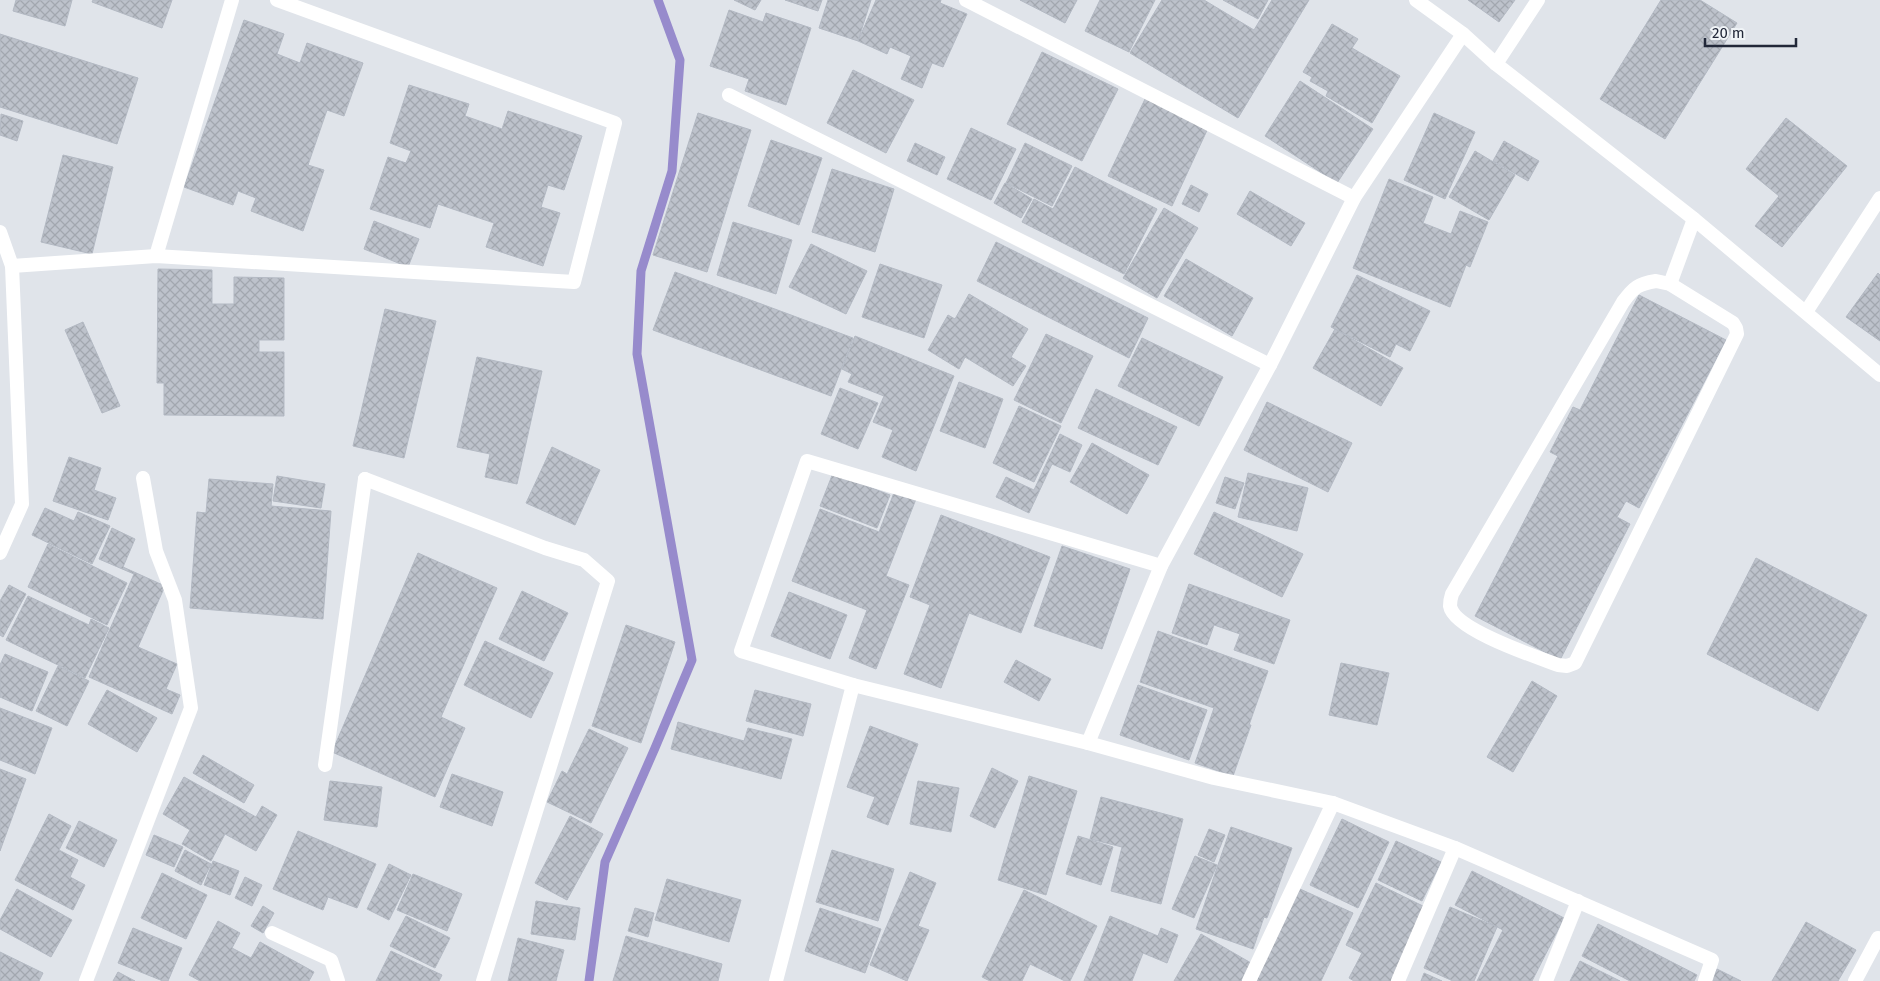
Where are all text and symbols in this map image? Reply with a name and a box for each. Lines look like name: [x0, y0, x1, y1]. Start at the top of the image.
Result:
scale bar: [1705, 15, 1796, 47]
text: 20 m: [1712, 24, 1745, 42]

